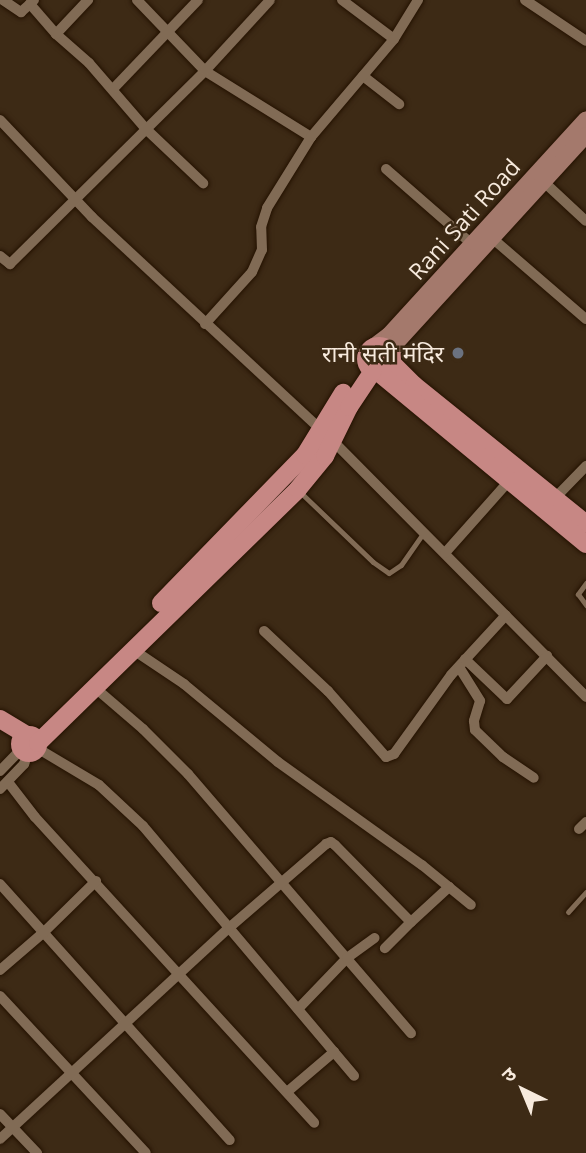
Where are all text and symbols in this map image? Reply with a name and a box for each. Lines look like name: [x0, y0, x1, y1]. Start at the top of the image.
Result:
street label: Rani Sati Road: [403, 153, 525, 285]
place label: रानी सती मंदिर: [322, 339, 444, 367]
marker: रानी सती मंदिर: [450, 345, 466, 361]
north arrow: [488, 1055, 558, 1125]
text: उ: [496, 1061, 522, 1088]

